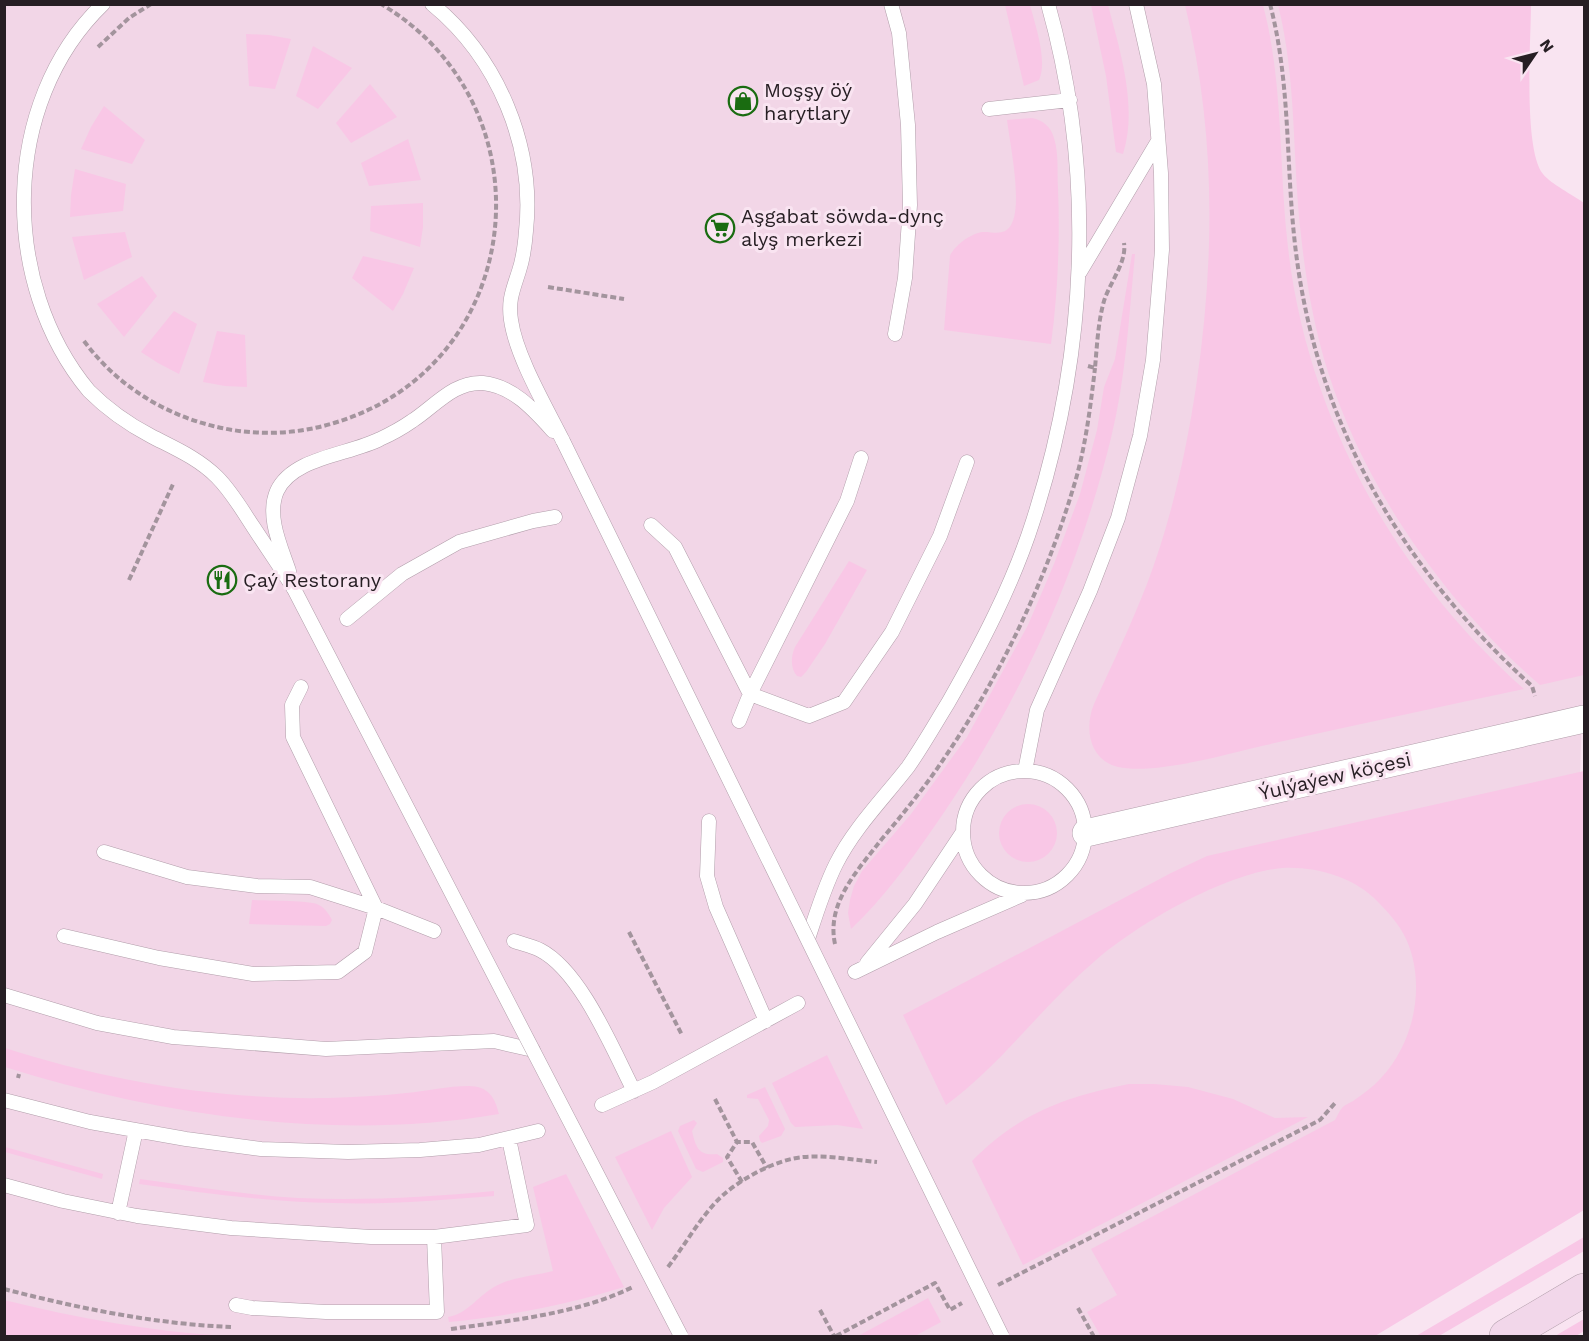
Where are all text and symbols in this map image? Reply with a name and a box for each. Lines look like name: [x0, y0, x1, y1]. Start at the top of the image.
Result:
north arrow: [1505, 24, 1565, 84]
text: N: [1536, 35, 1558, 56]
place label: Moşşy öý harytlary: [764, 78, 853, 125]
shop icon: Moşşy öý harytlary: [727, 85, 759, 117]
place label: Aşgabat söwda-dynç alyş merkezi: [741, 204, 944, 251]
supermarket icon: Aşgabat söwda-dynç alyş merkezi: [704, 212, 736, 244]
restaurant icon: Çaý Restorany: [206, 564, 238, 596]
place label: Çaý Restorany: [243, 568, 382, 592]
street label: Ýulýaýew köçesi: [1257, 747, 1413, 805]

